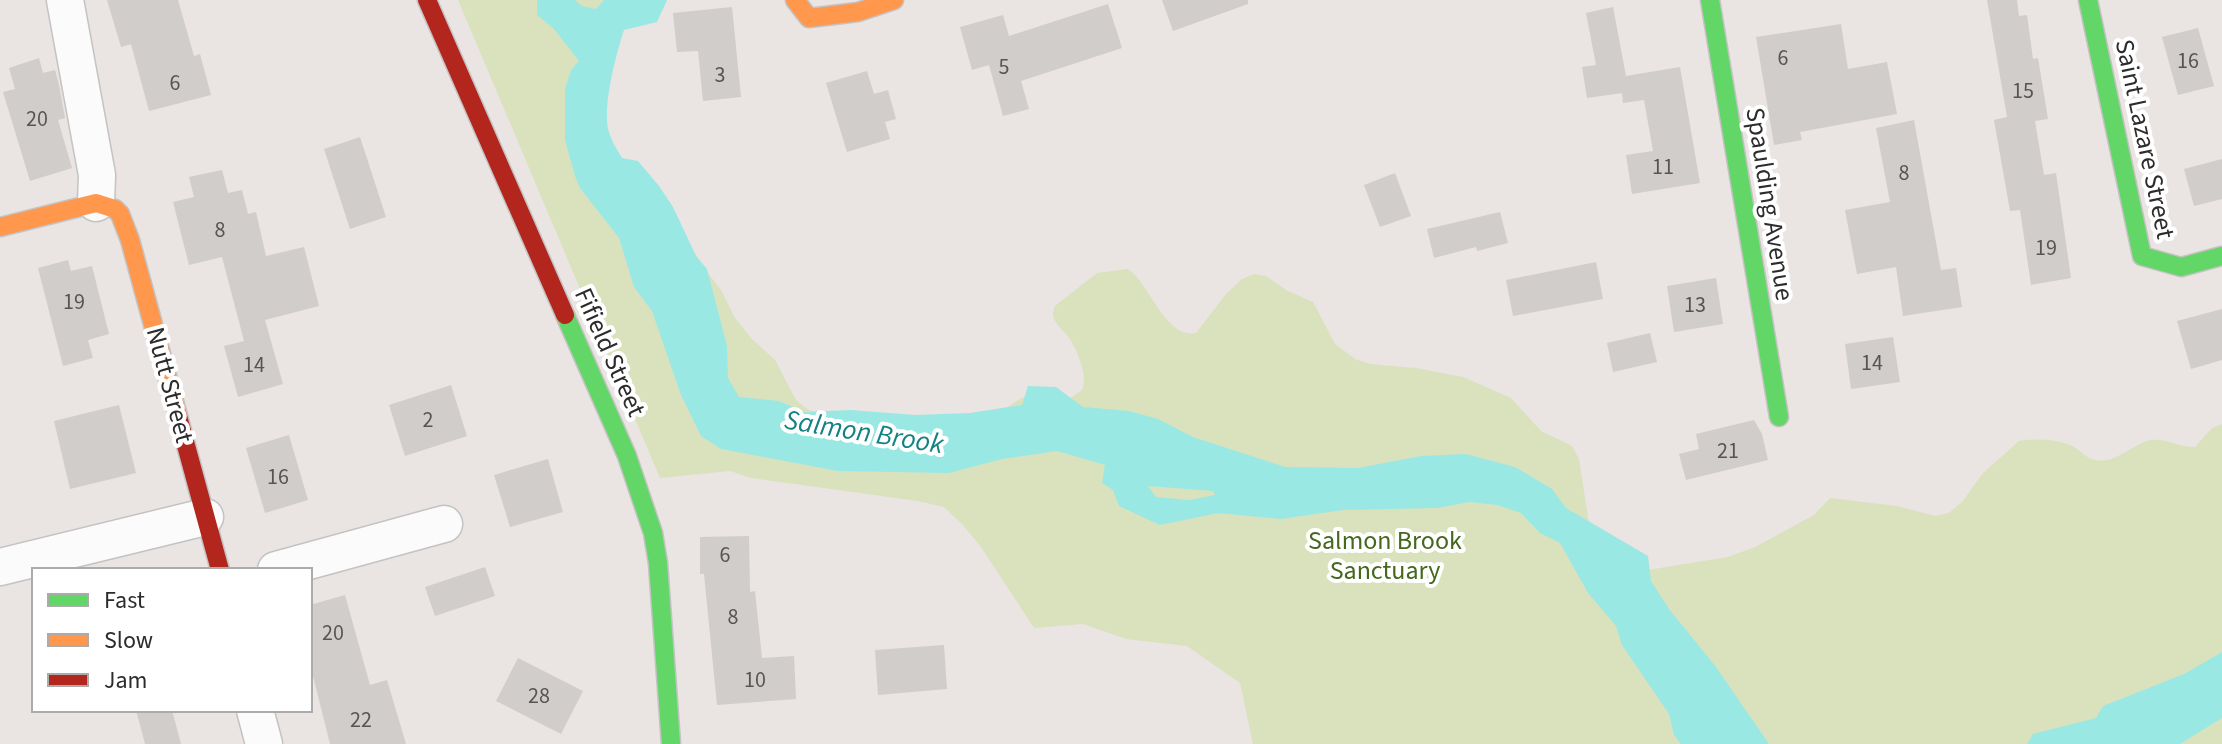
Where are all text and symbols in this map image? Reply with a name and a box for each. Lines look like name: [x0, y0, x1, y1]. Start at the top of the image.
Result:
street label: Saint Lazare Street: [2106, 36, 2184, 242]
house number: 6: [1778, 42, 1789, 74]
house number: 16: [2177, 45, 2199, 77]
house number: 5: [999, 51, 1009, 83]
house number: 3: [715, 59, 725, 91]
house number: 6: [170, 67, 181, 99]
house number: 15: [2012, 75, 2034, 107]
house number: 20: [26, 103, 48, 135]
street label: Spaulding Avenue: [1736, 105, 1804, 303]
house number: 11: [1652, 151, 1674, 183]
house number: 8: [1899, 157, 1910, 189]
house number: 8: [215, 214, 226, 246]
house number: 19: [2035, 232, 2057, 264]
street label: Fifield Street: [565, 282, 655, 423]
house number: 19: [63, 286, 85, 318]
house number: 13: [1684, 289, 1706, 321]
street label: Nutt Street: [137, 323, 203, 447]
house number: 14: [1861, 347, 1883, 379]
house number: 14: [243, 349, 265, 381]
water label: Salmon Brook: [782, 400, 947, 464]
house number: 2: [423, 404, 433, 436]
house number: 21: [1717, 435, 1739, 467]
house number: 16: [267, 461, 289, 493]
park label: Salmon Brook Sanctuary: [1308, 522, 1462, 589]
house number: 6: [720, 539, 731, 571]
legend: [32, 568, 312, 712]
text: Fast: [104, 583, 145, 618]
house number: 8: [728, 601, 739, 633]
house number: 20: [322, 617, 344, 649]
text: Slow: [104, 623, 153, 658]
text: Jam: [104, 663, 148, 698]
house number: 10: [744, 664, 766, 696]
house number: 28: [528, 680, 550, 712]
house number: 22: [350, 704, 372, 736]

